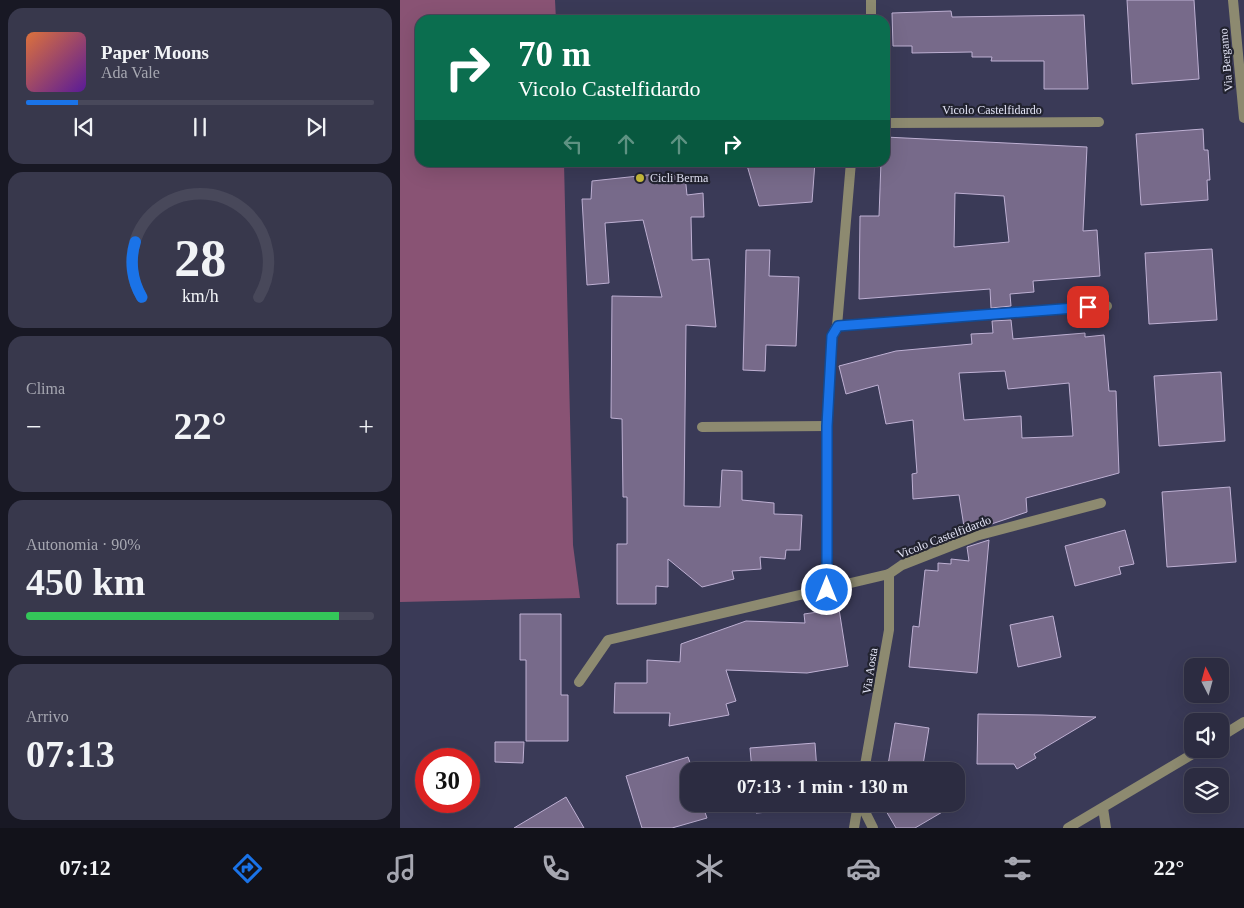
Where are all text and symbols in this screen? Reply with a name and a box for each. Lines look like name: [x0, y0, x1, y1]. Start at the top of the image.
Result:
street label: Via Bergamo: [1216, 28, 1236, 92]
icon: right: [435, 35, 500, 100]
text: 70 m: [518, 35, 591, 74]
text: Paper Moons: [101, 42, 209, 63]
text: Ada Vale: [101, 64, 160, 81]
text: Vicolo Castelfidardo: [518, 76, 701, 101]
street label: Vicolo Castelfidardo: [942, 103, 1042, 117]
icon: previous: [70, 113, 98, 141]
icon: pause: [186, 113, 214, 141]
icon: next: [302, 113, 330, 141]
icon: left: [559, 130, 587, 158]
icon: ahead: [612, 130, 640, 158]
icon: ahead: [665, 130, 693, 158]
icon: right: [718, 130, 746, 158]
place label: Cicli Berma: [650, 171, 709, 185]
marker: Cicli Berma: [634, 172, 646, 184]
text: 28: [174, 230, 226, 287]
text: km/h: [182, 286, 218, 306]
pin: [1067, 286, 1109, 328]
icon: arrive: [1074, 293, 1102, 321]
text: Clima: [26, 380, 65, 397]
text: 22°: [173, 405, 227, 447]
text: −: [26, 411, 42, 442]
text: +: [358, 411, 374, 442]
street label: Vicolo Castelfidardo: [895, 513, 993, 561]
text: Autonomia · 90%: [26, 536, 141, 553]
text: 450 km: [26, 561, 145, 603]
position arrow: [800, 563, 852, 615]
street label: Via Aosta: [859, 646, 881, 695]
north arrow: [1184, 658, 1229, 702]
map controls: [1184, 658, 1229, 813]
text: Arrivo: [26, 708, 69, 725]
button: sound: [1184, 713, 1229, 758]
text: 07:13: [26, 733, 115, 775]
speed limit sign: 30: [415, 748, 480, 813]
button: layers: [1184, 768, 1229, 813]
text: 07:13 · 1 min · 130 m: [737, 776, 908, 797]
icon: directions: [230, 851, 265, 886]
icon: music: [384, 851, 419, 886]
icon: phone: [538, 851, 573, 886]
icon: climate: [692, 851, 727, 886]
icon: car: [846, 851, 881, 886]
icon: filters: [1000, 851, 1035, 886]
text: 07:12: [59, 855, 111, 880]
text: 22°: [1154, 855, 1184, 880]

